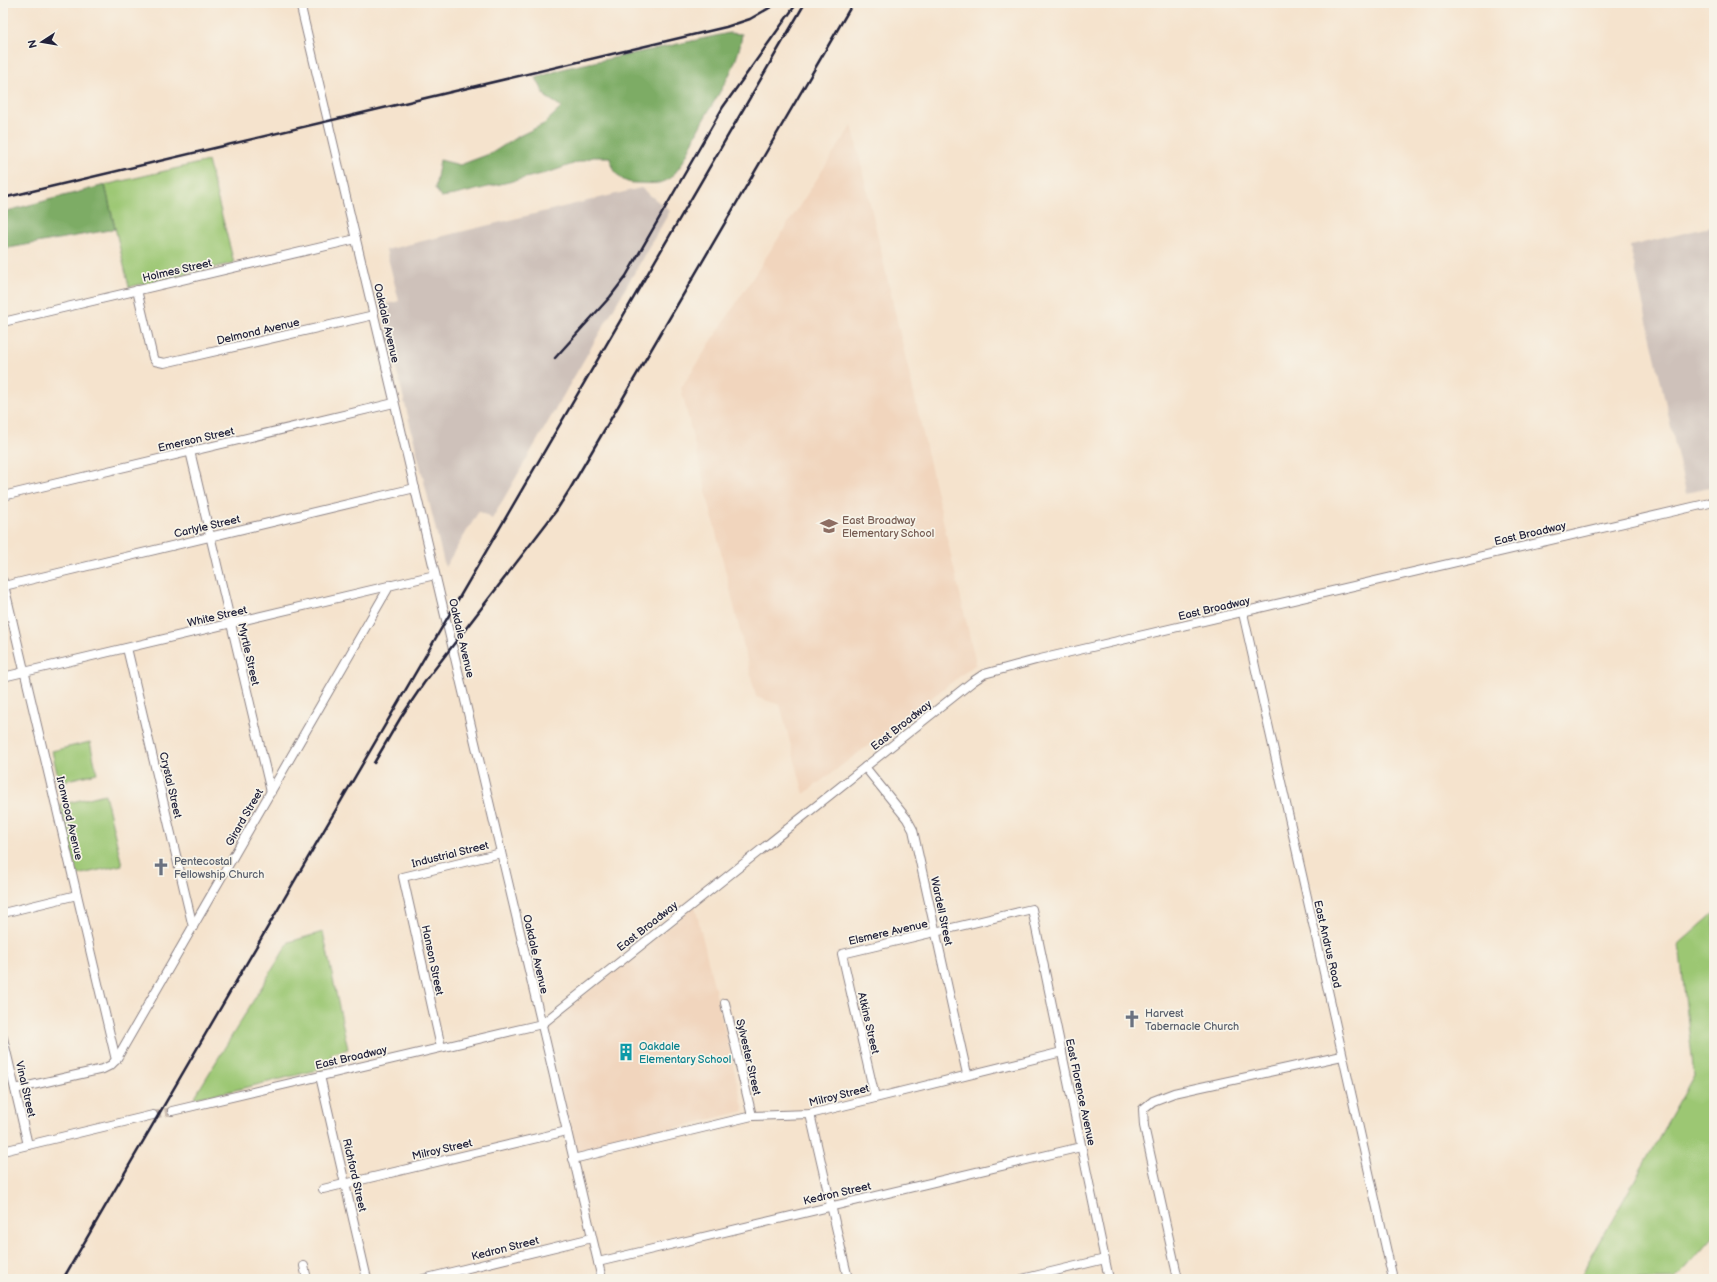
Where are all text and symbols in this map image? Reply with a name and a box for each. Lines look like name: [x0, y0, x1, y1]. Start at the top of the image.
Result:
north arrow: [22, 22, 62, 62]
text: N: [25, 39, 40, 49]
street label: Holmes Street: [141, 256, 214, 285]
street label: Oakdale Avenue: [371, 282, 402, 364]
street label: Delmond Avenue: [215, 316, 301, 347]
street label: Emerson Street: [157, 424, 236, 455]
street label: Carlyle Street: [173, 512, 242, 540]
place label: East Broadway Elementary School: [842, 514, 934, 540]
school or university icon: East Broadway Elementary School: [819, 516, 839, 536]
street label: East Broadway: [1493, 519, 1567, 548]
street label: East Broadway: [1177, 594, 1251, 623]
street label: Oakdale Avenue: [446, 597, 477, 679]
street label: White Street: [186, 603, 249, 630]
street label: Myrtle Street: [235, 622, 262, 687]
street label: East Broadway: [868, 698, 934, 753]
street label: Crystal Street: [157, 751, 185, 820]
street label: Ironwood Avenue: [54, 775, 86, 862]
street label: Girard Street: [223, 786, 266, 848]
street label: Industrial Street: [410, 838, 491, 870]
place label: Pentecostal Fellowship Church: [174, 855, 264, 881]
church icon: Pentecostal Fellowship Church: [151, 857, 171, 877]
street label: Wardell Street: [928, 875, 955, 947]
street label: East Broadway: [614, 899, 680, 954]
street label: East Andrus Road: [1311, 899, 1344, 989]
street label: Oakdale Avenue: [520, 913, 551, 995]
street label: Elsmere Avenue: [847, 917, 929, 948]
street label: Hanson Street: [419, 924, 446, 997]
street label: Atkins Street: [855, 991, 882, 1056]
place label: Harvest Tabernacle Church: [1145, 1007, 1239, 1033]
church icon: Harvest Tabernacle Church: [1122, 1009, 1142, 1029]
street label: Sylvester Street: [733, 1018, 764, 1097]
street label: East Florence Avenue: [1063, 1037, 1098, 1147]
place label: Oakdale Elementary School: [639, 1040, 731, 1066]
building icon: Oakdale Elementary School: [616, 1042, 636, 1062]
street label: East Broadway: [314, 1043, 388, 1072]
street label: Vinal Street: [13, 1060, 38, 1119]
street label: Milroy Street: [808, 1082, 871, 1109]
street label: Milroy Street: [411, 1136, 474, 1163]
street label: Richford Street: [340, 1137, 369, 1214]
street label: Kedron Street: [802, 1179, 873, 1208]
street label: Kedron Street: [470, 1234, 541, 1263]

